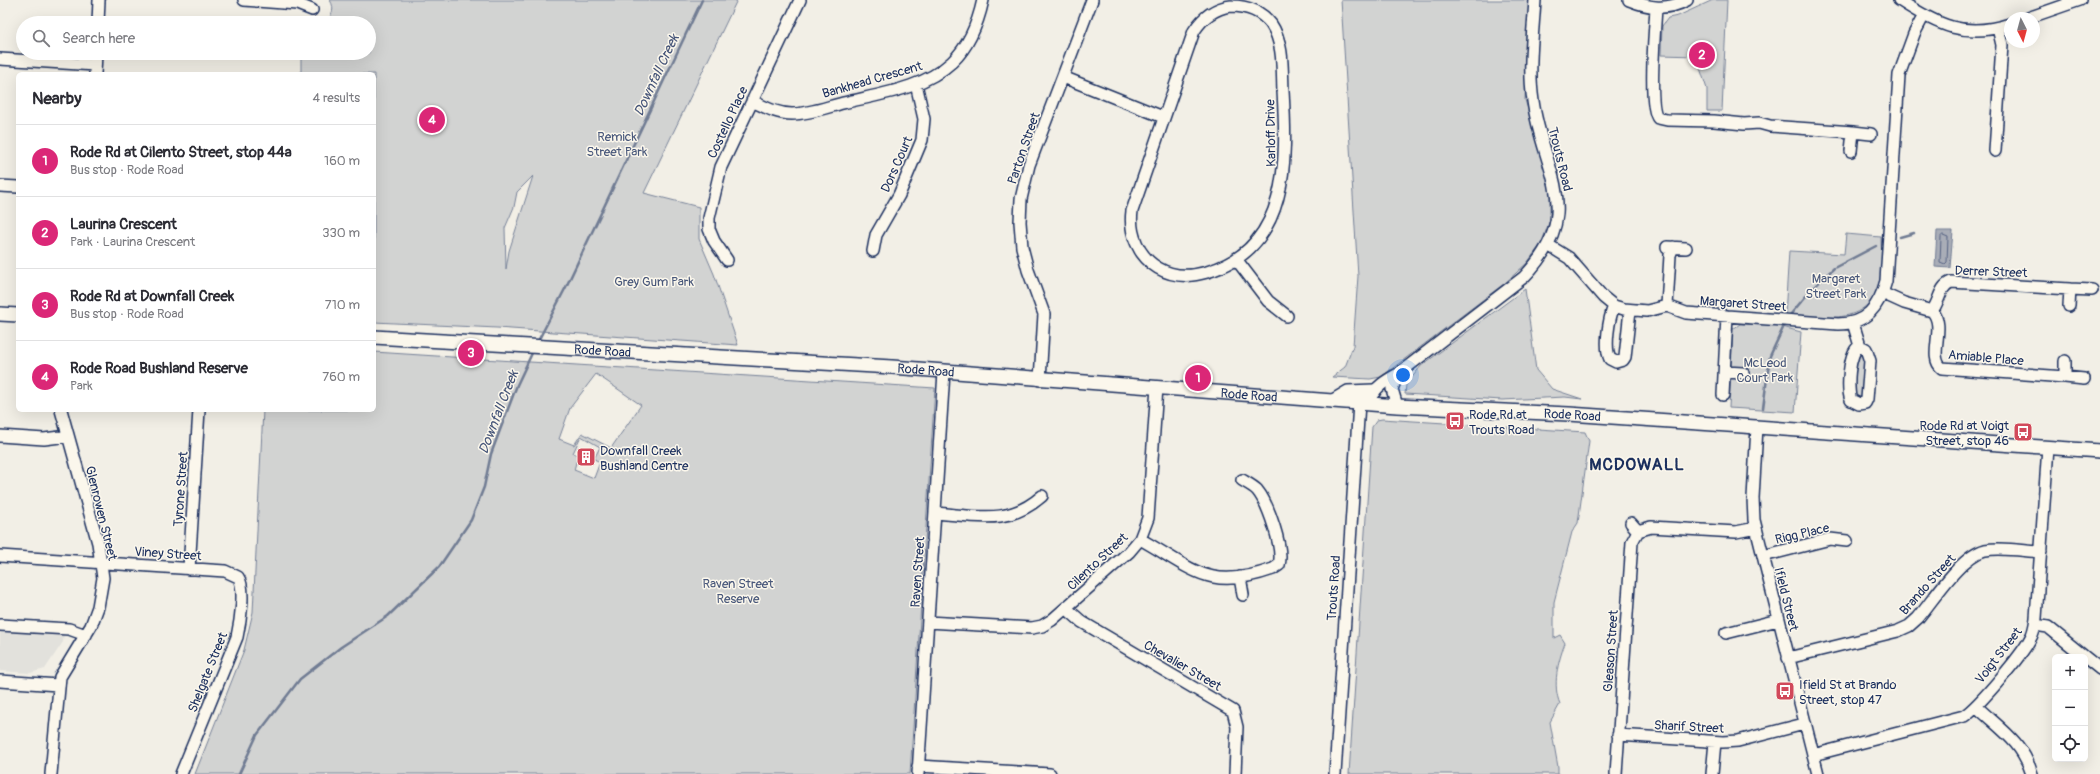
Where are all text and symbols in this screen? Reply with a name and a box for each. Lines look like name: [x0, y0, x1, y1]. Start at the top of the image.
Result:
north arrow: [2004, 12, 2040, 48]
search box: [16, 16, 376, 60]
icon: search: [30, 27, 52, 49]
text: Search here: [62, 29, 135, 48]
water label: Downfall Creek: [630, 31, 683, 119]
pin: 2: [1689, 40, 1715, 70]
street label: Bankhead Crescent: [820, 58, 925, 102]
street label: Costello Place: [704, 83, 752, 161]
text: Nearby: [32, 88, 81, 109]
text: 4 results: [313, 90, 360, 106]
street label: Karloff Drive: [1262, 98, 1280, 167]
pin: 4: [419, 105, 445, 135]
street label: Parton Street: [1004, 110, 1044, 186]
street label: Trouts Road: [1544, 126, 1576, 193]
park label: Remick Street Park: [587, 129, 648, 160]
street label: Dors Court: [877, 133, 917, 195]
text: Rode Rd at Cilento Street, stop 44a: [70, 143, 292, 162]
text: 1: [42, 153, 48, 169]
text: 160 m: [324, 153, 360, 169]
text: Bus stop · Rode Road: [70, 162, 184, 178]
text: Laurina Crescent: [70, 215, 177, 234]
text: 2: [41, 225, 49, 241]
text: 330 m: [322, 225, 360, 241]
text: Park · Laurina Crescent: [70, 234, 195, 250]
street label: Derrer Street: [1954, 263, 2028, 281]
park label: Margaret Street Park: [1806, 271, 1867, 302]
park label: Grey Gum Park: [614, 274, 694, 290]
text: Rode Rd at Downfall Creek: [70, 287, 234, 306]
street label: Margaret Street: [1699, 293, 1788, 315]
text: 3: [41, 297, 49, 313]
text: 710 m: [325, 297, 360, 313]
text: Bus stop · Rode Road: [70, 306, 184, 322]
pin: 3: [458, 338, 484, 368]
street label: Rode Road: [574, 342, 632, 361]
street label: Amiable Place: [1947, 347, 2025, 369]
park label: McLeod Court Park: [1736, 355, 1794, 386]
text: Rode Road Bushland Reserve: [70, 359, 248, 378]
street label: Rode Road: [897, 360, 955, 381]
pin: 1: [1185, 363, 1211, 393]
your location: [1393, 365, 1413, 385]
water label: Downfall Creek: [475, 367, 523, 456]
text: 4: [41, 369, 49, 385]
text: 760 m: [322, 369, 360, 385]
text: Park: [70, 378, 93, 394]
street label: Rode Road: [1220, 385, 1278, 406]
street label: Rode Road: [1543, 406, 1601, 425]
place label: Rode Rd at Trouts Road: [1469, 407, 1535, 438]
bus stop icon: Rode Rd at Trouts Road: [1444, 410, 1466, 432]
place label: Rode Rd at Voigt Street, stop 46: [1919, 418, 2010, 449]
bus stop icon: Rode Rd at Voigt Street, stop 46: [2012, 421, 2034, 443]
place label: Downfall Creek Bushland Centre: [600, 443, 689, 474]
building icon: Downfall Creek Bushland Centre: [575, 446, 597, 468]
street label: Tyrone Street: [170, 450, 192, 527]
district label: MCDOWALL: [1589, 454, 1685, 475]
street label: Glenrowen Street: [82, 464, 121, 563]
street label: Rigg Place: [1774, 520, 1831, 548]
street label: Cilento Street: [1064, 529, 1132, 594]
street label: Raven Street: [908, 535, 929, 608]
street label: Viney Street: [134, 544, 203, 564]
street label: Brando Street: [1896, 550, 1960, 618]
street label: Trouts Road: [1324, 555, 1344, 621]
street label: Ifield Street: [1770, 566, 1802, 634]
park label: Raven Street Reserve: [702, 576, 774, 607]
street label: Gleason Street: [1600, 609, 1622, 693]
street label: Voigt Street: [1972, 624, 2026, 687]
street label: Shelgate Street: [185, 629, 232, 715]
street label: Chevalier Street: [1141, 637, 1225, 695]
map controls: [2052, 654, 2088, 762]
button: +: [2052, 654, 2088, 690]
place label: Ifield St at Brando Street, stop 47: [1799, 677, 1896, 708]
bus stop icon: Ifield St at Brando Street, stop 47: [1774, 680, 1796, 702]
button: −: [2052, 690, 2088, 726]
street label: Sharif Street: [1654, 717, 1725, 737]
button: locate: [2052, 726, 2088, 762]

